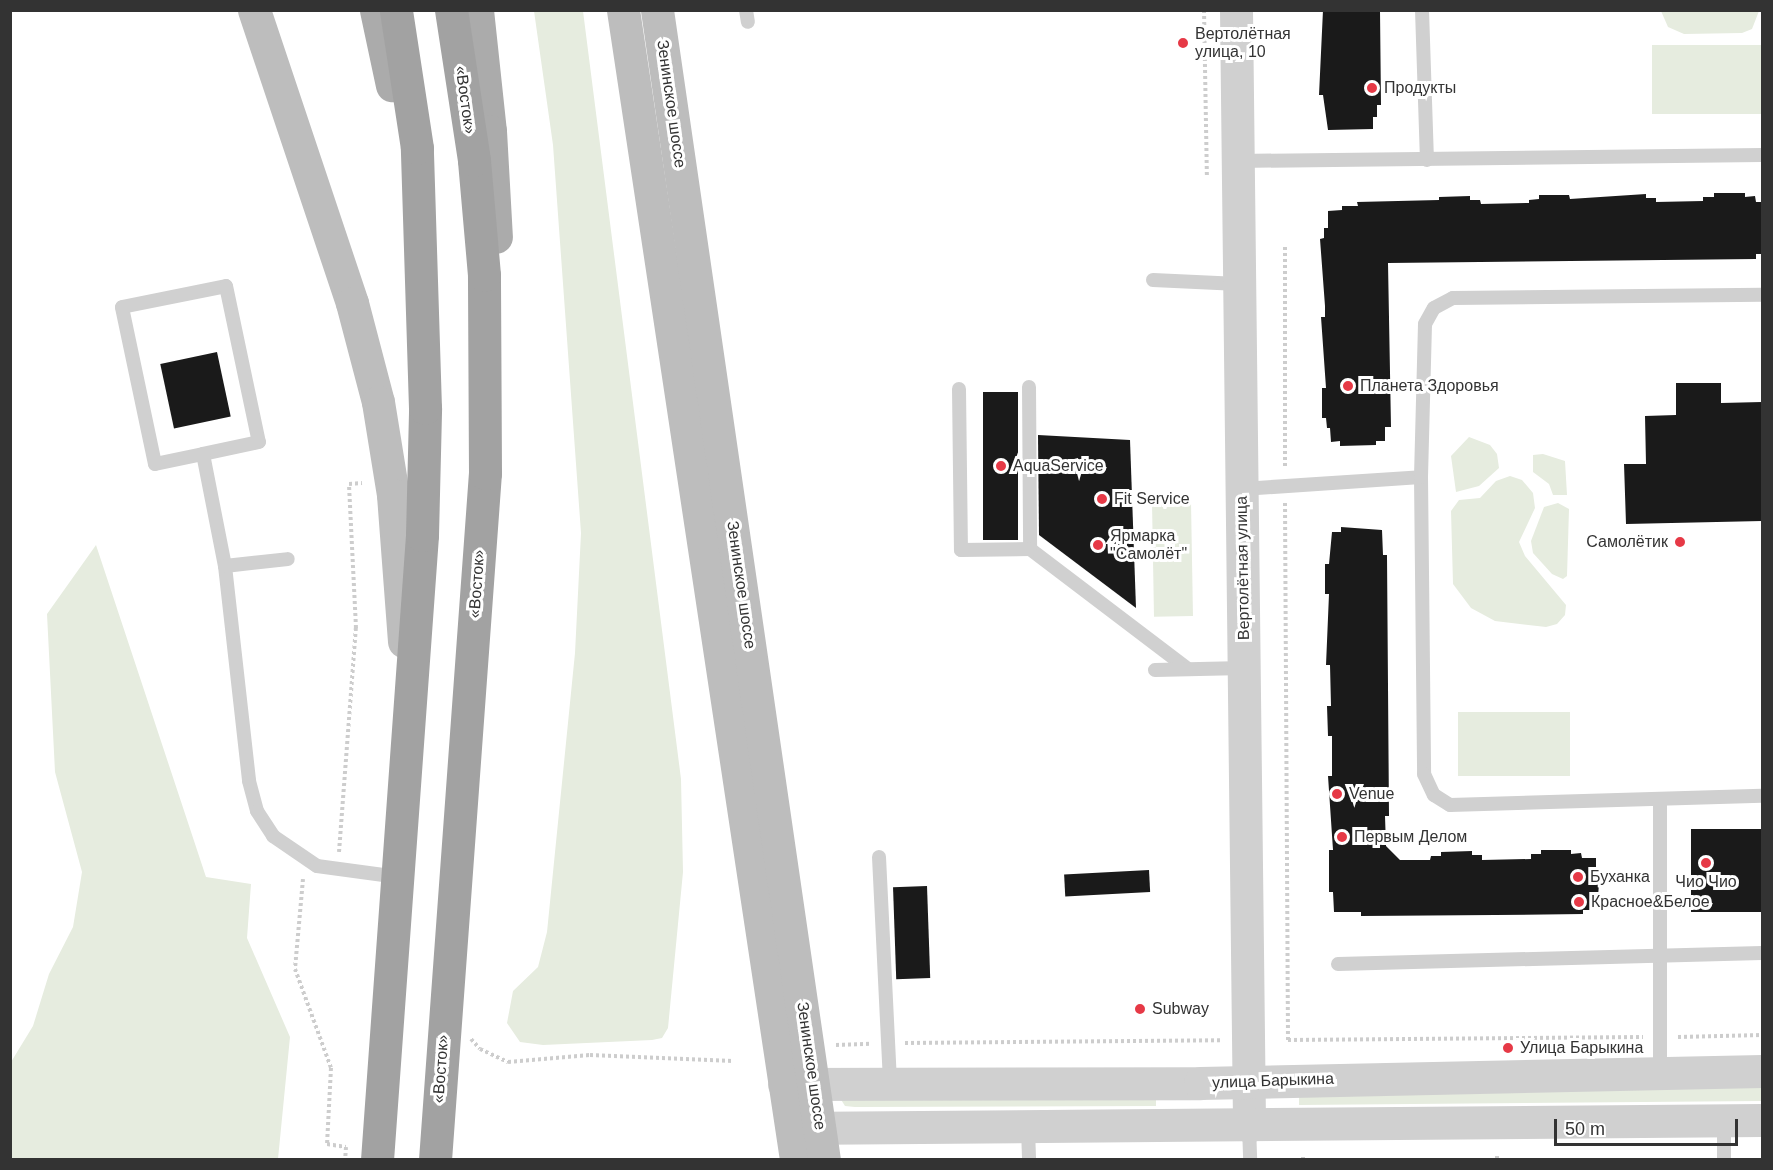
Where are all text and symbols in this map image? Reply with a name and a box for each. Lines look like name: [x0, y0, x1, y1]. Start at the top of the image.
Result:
place label: Вертолётная улица, 10: [1195, 24, 1291, 62]
marker: Вертолётная улица, 10: [1176, 36, 1190, 50]
street label: Зенинское шоссе: [653, 39, 689, 169]
street label: «Восток»: [451, 65, 479, 135]
place label: Продукты: [1384, 78, 1456, 98]
marker: Продукты: [1365, 81, 1379, 95]
place label: Планета Здоровья: [1360, 376, 1499, 396]
marker: Планета Здоровья: [1341, 379, 1355, 393]
place label: AquaService: [1013, 456, 1104, 476]
marker: AquaService: [994, 459, 1008, 473]
place label: Fit Service: [1114, 489, 1190, 509]
marker: Fit Service: [1095, 492, 1109, 506]
street label: Вертолётная улица: [1232, 496, 1254, 640]
street label: Зенинское шоссе: [723, 520, 759, 650]
place label: Ярмарка "Самолёт": [1110, 526, 1187, 564]
place label: Самолётик: [1586, 532, 1668, 552]
marker: Самолётик: [1673, 535, 1687, 549]
marker: Ярмарка "Самолёт": [1091, 538, 1105, 552]
street label: «Восток»: [465, 549, 489, 619]
place label: Venue: [1349, 784, 1394, 804]
marker: Venue: [1330, 787, 1344, 801]
place label: Первым Делом: [1354, 827, 1467, 847]
marker: Первым Делом: [1335, 830, 1349, 844]
marker: Чио Чио: [1699, 856, 1713, 870]
place label: Буханка: [1590, 867, 1650, 887]
marker: Буханка: [1571, 870, 1585, 884]
place label: Чио Чио: [1675, 872, 1737, 892]
place label: Красное&Белое: [1591, 892, 1710, 912]
marker: Красное&Белое: [1572, 895, 1586, 909]
place label: Subway: [1152, 999, 1209, 1019]
street label: Зенинское шоссе: [793, 1001, 829, 1131]
marker: Subway: [1133, 1002, 1147, 1016]
street label: «Восток»: [429, 1034, 453, 1104]
place label: Улица Барыкина: [1520, 1038, 1643, 1058]
marker: Улица Барыкина: [1501, 1041, 1515, 1055]
street label: улица Барыкина: [1212, 1069, 1334, 1093]
scale bar: [1557, 1107, 1742, 1145]
text: 50 m: [1565, 1119, 1605, 1139]

